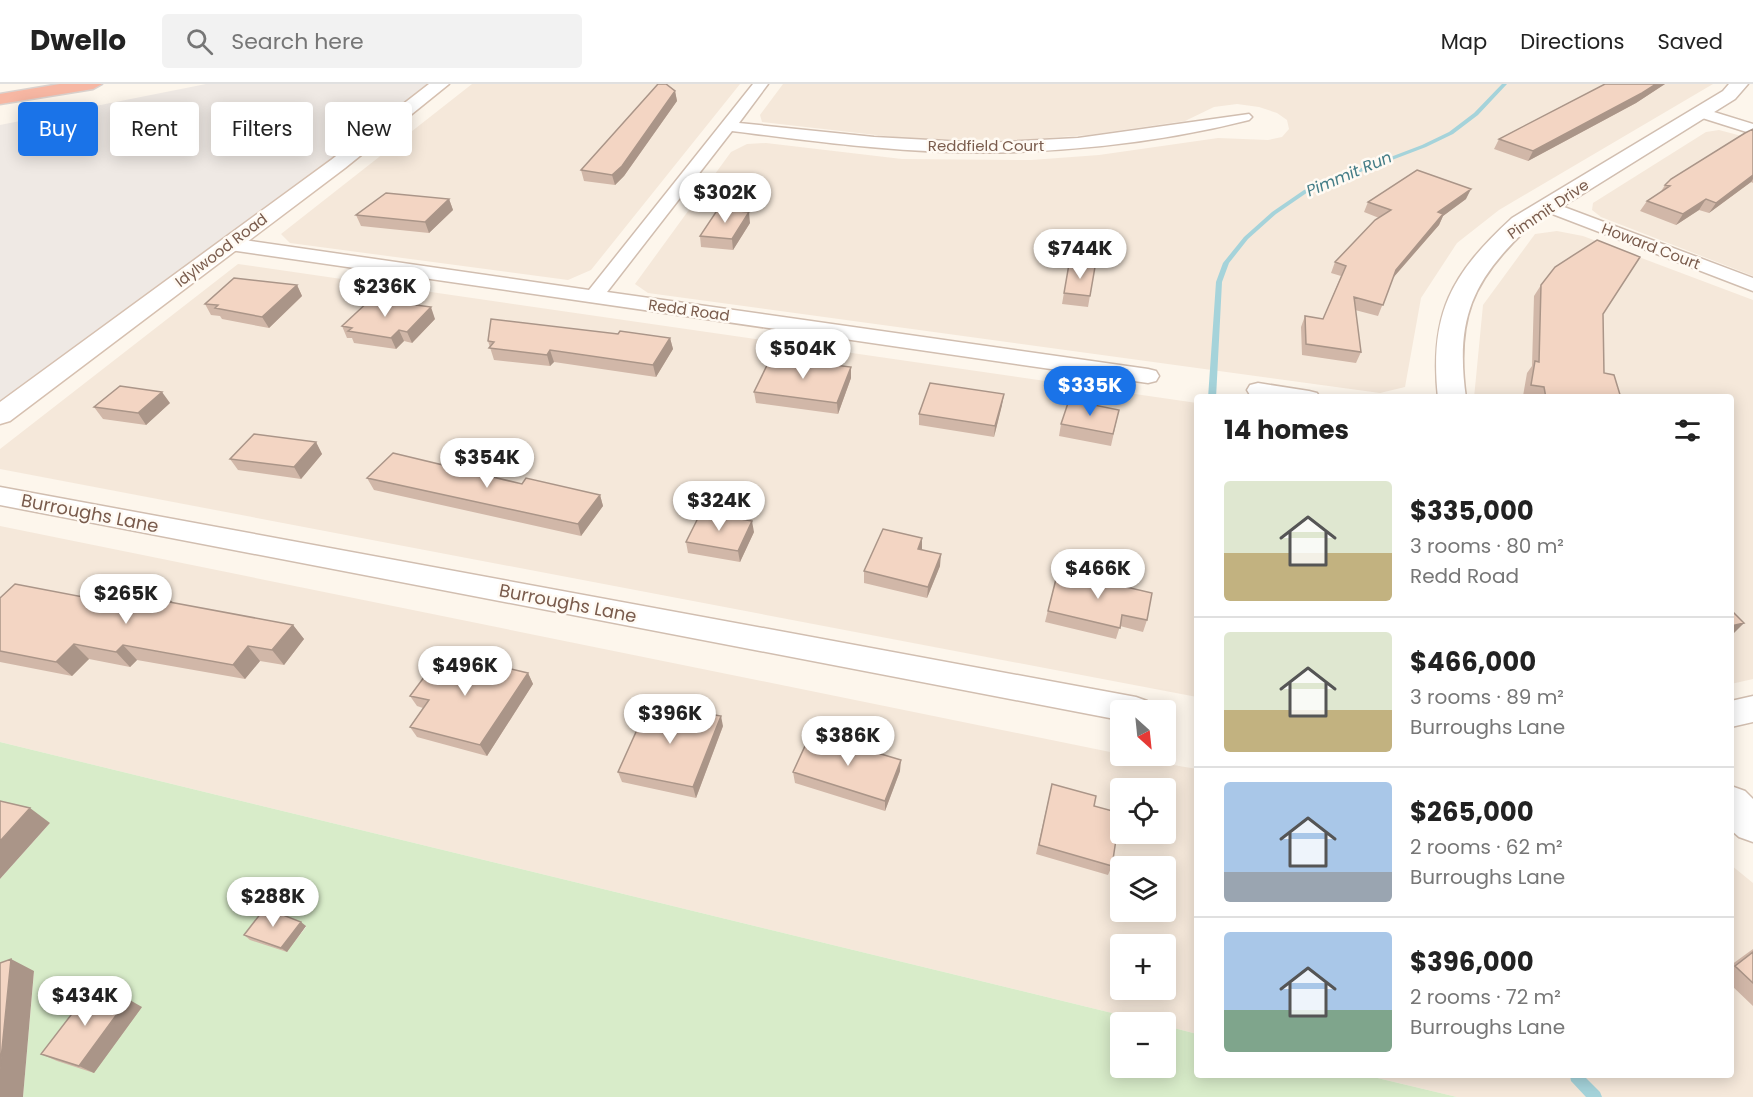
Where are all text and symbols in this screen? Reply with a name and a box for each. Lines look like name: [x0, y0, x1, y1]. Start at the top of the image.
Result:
search box: [162, 14, 582, 68]
text: Dwello: [30, 21, 126, 60]
icon: search: [183, 25, 216, 58]
text: Search here: [231, 26, 364, 57]
text: Map: [1441, 27, 1487, 56]
text: Directions: [1520, 27, 1624, 56]
text: Saved: [1657, 27, 1723, 56]
chip: Buy: [18, 102, 98, 156]
chip: Rent: [110, 102, 199, 156]
chip: Filters: [211, 102, 313, 156]
chip: New: [325, 102, 412, 156]
street label: Reddfield Court: [928, 135, 1044, 156]
water label: Pimmit Run: [1303, 146, 1395, 202]
pin: $302K: [683, 173, 767, 224]
street label: Pimmit Drive: [1503, 174, 1593, 244]
text: $302K: [693, 178, 757, 206]
street label: Idylwood Road: [171, 208, 271, 292]
street label: Howard Court: [1599, 218, 1703, 274]
pin: $744K: [1038, 229, 1122, 280]
text: $744K: [1048, 234, 1112, 262]
pin: $236K: [343, 267, 427, 318]
text: $236K: [353, 272, 417, 300]
street label: Redd Road: [647, 294, 731, 326]
pin: $504K: [761, 329, 845, 380]
text: $504K: [770, 334, 836, 362]
pin: $335K: [1048, 366, 1132, 417]
text: $335K: [1058, 371, 1122, 399]
text: 14 homes: [1224, 412, 1349, 448]
icon: filters: [1671, 414, 1704, 447]
pin: $354K: [445, 438, 529, 489]
text: $354K: [454, 443, 520, 471]
pin: $324K: [677, 481, 761, 532]
text: $324K: [687, 486, 751, 514]
street label: Burroughs Lane: [19, 487, 161, 539]
text: $335,000: [1410, 493, 1534, 529]
icon: home: [1272, 505, 1344, 577]
text: 3 rooms · 80 m²: [1410, 532, 1564, 560]
pin: $466K: [1056, 549, 1140, 600]
text: $466K: [1065, 554, 1131, 582]
text: Redd Road: [1410, 562, 1519, 590]
pin: $265K: [84, 574, 168, 625]
street label: Burroughs Lane: [497, 577, 639, 629]
text: $265K: [94, 579, 158, 607]
text: $466,000: [1410, 644, 1536, 680]
pin: $496K: [423, 646, 507, 697]
text: $496K: [432, 651, 498, 679]
icon: home: [1272, 656, 1344, 728]
text: 3 rooms · 89 m²: [1410, 683, 1564, 711]
pin: $396K: [628, 694, 712, 745]
text: $396K: [638, 699, 702, 727]
north arrow: [1110, 700, 1176, 766]
map controls: [1110, 700, 1176, 1078]
text: Burroughs Lane: [1410, 713, 1565, 741]
pin: $386K: [806, 716, 890, 767]
text: $386K: [816, 721, 880, 749]
button: locate: [1110, 778, 1176, 844]
text: $265,000: [1410, 794, 1534, 830]
icon: home: [1272, 806, 1344, 878]
text: 2 rooms · 62 m²: [1410, 833, 1563, 861]
button: layers: [1110, 856, 1176, 922]
text: Burroughs Lane: [1410, 863, 1565, 891]
pin: $288K: [231, 877, 315, 928]
text: $288K: [241, 882, 305, 910]
button: +: [1110, 934, 1176, 1000]
text: $396,000: [1410, 944, 1534, 980]
icon: home: [1272, 956, 1344, 1028]
pin: $434K: [43, 976, 127, 1027]
text: $434K: [52, 981, 118, 1009]
text: 2 rooms · 72 m²: [1410, 983, 1561, 1011]
button: −: [1110, 1012, 1176, 1078]
text: Burroughs Lane: [1410, 1013, 1565, 1041]

